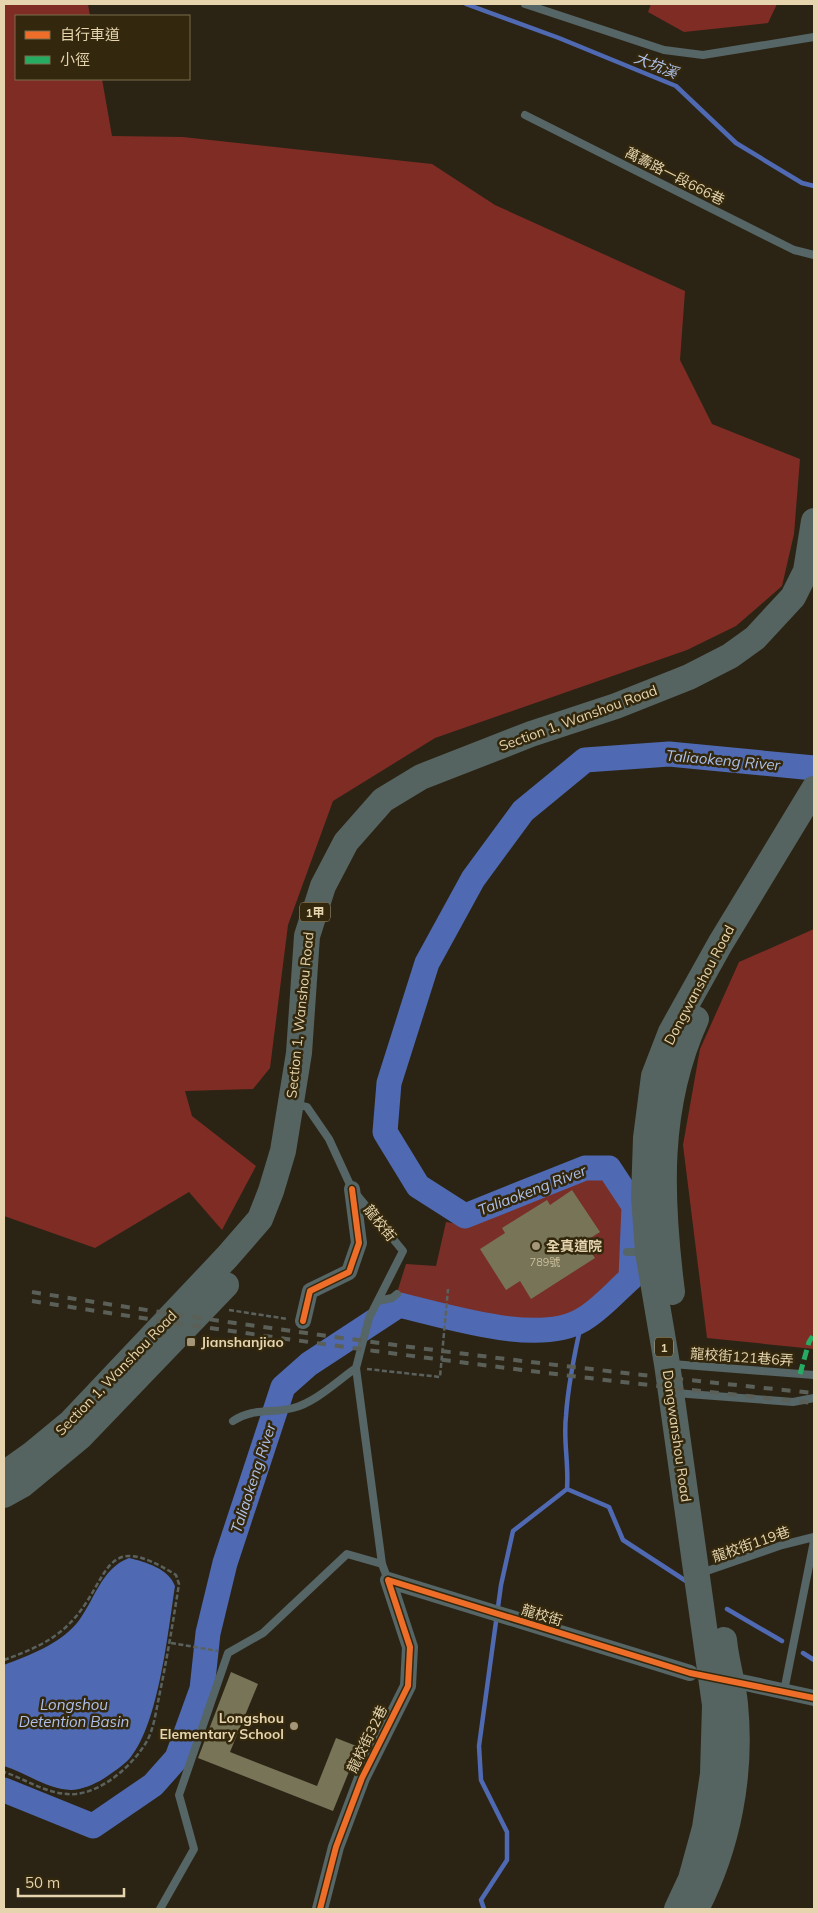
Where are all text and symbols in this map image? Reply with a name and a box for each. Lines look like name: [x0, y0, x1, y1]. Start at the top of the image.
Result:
legend: [15, 15, 190, 80]
text: 自行車道: [60, 25, 120, 44]
water label: 大坑溪: [632, 48, 682, 83]
text: 小徑: [60, 50, 90, 69]
street label: 萬壽路一段666巷: [622, 143, 728, 209]
street label: Section 1, Wanshou Road: [496, 681, 660, 755]
water label: Taliaokeng River: [665, 746, 781, 775]
road number: 1甲: [300, 902, 330, 922]
street label: Dongwanshou Road: [660, 922, 738, 1048]
street label: Section 1, Wanshou Road: [282, 931, 318, 1099]
water label: Taliaokeng River: [475, 1160, 589, 1219]
street label: 龍校街: [360, 1201, 400, 1245]
place label: 全真道院: [546, 1237, 602, 1255]
marker: 全真道院: [530, 1240, 542, 1252]
house number: 789號: [530, 1255, 560, 1269]
street label: Section 1, Wanshou Road: [51, 1307, 181, 1439]
place label: Jianshanjiao: [201, 1333, 284, 1351]
marker: Jianshanjiao: [185, 1336, 197, 1348]
road number: 1: [655, 1338, 673, 1356]
street label: 龍校街121巷6弄: [690, 1344, 794, 1370]
street label: Dongwanshou Road: [659, 1369, 695, 1503]
water label: Taliaokeng River: [226, 1420, 280, 1535]
street label: 龍校街119巷: [710, 1522, 792, 1566]
street label: 龍校街: [519, 1600, 565, 1630]
water label: Longshou Detention Basin: [19, 1695, 129, 1731]
street label: 龍校街32巷: [343, 1702, 391, 1776]
place label: Longshou Elementary School: [160, 1709, 284, 1743]
marker: Longshou Elementary School: [288, 1720, 300, 1732]
scale bar: [18, 1866, 124, 1898]
text: 50 m: [25, 1873, 60, 1892]

